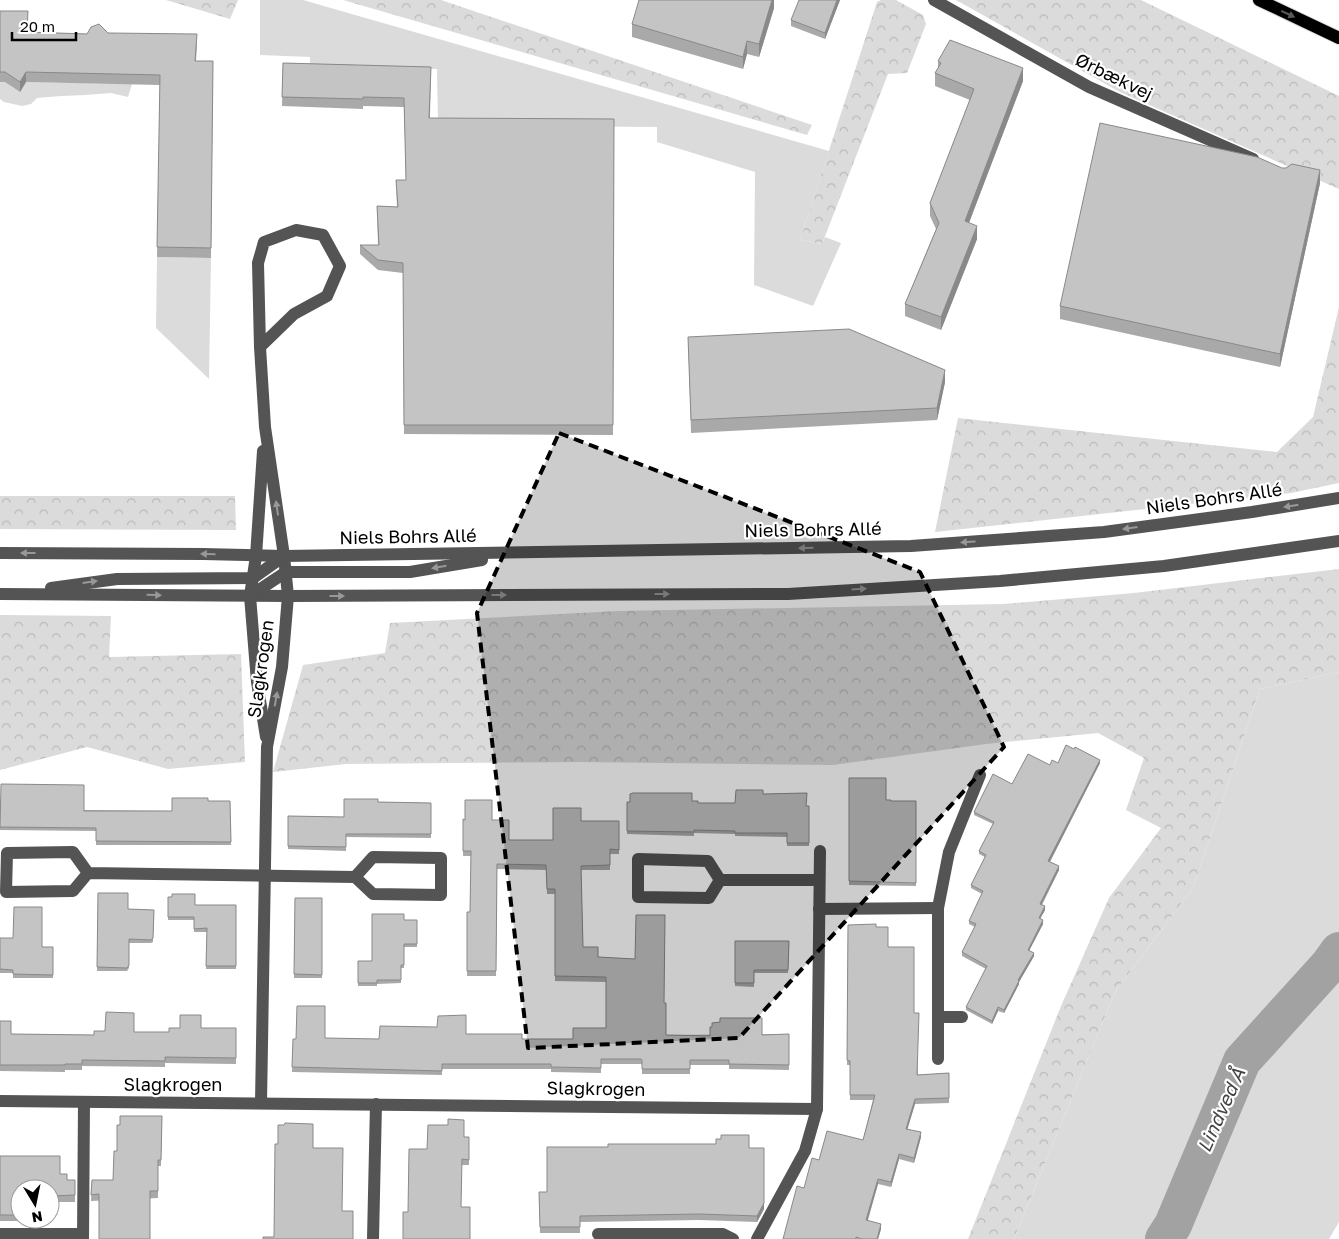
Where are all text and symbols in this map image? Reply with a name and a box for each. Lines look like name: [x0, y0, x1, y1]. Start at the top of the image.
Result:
scale bar: [12, 10, 76, 42]
one-way arrow: [1281, 10, 1296, 18]
text: 20 m: [20, 17, 55, 35]
street label: Ørbækvej: [1072, 48, 1157, 104]
street label: Niels Bohrs Allé: [1144, 478, 1283, 518]
one-way arrow: [273, 500, 281, 516]
one-way arrow: [1283, 502, 1299, 510]
street label: Niels Bohrs Allé: [744, 517, 882, 541]
street label: Niels Bohrs Allé: [339, 524, 477, 548]
one-way arrow: [1122, 524, 1138, 532]
one-way arrow: [960, 538, 976, 546]
one-way arrow: [798, 544, 814, 552]
one-way arrow: [19, 549, 35, 557]
one-way arrow: [199, 550, 215, 558]
one-way arrow: [430, 564, 446, 572]
one-way arrow: [82, 578, 98, 586]
one-way arrow: [851, 585, 867, 593]
one-way arrow: [654, 590, 670, 598]
one-way arrow: [146, 591, 162, 599]
one-way arrow: [491, 591, 507, 599]
one-way arrow: [329, 592, 345, 600]
street label: Slagkrogen: [242, 618, 278, 719]
one-way arrow: [272, 691, 280, 707]
water label: Lindved Å: [1192, 1064, 1249, 1155]
street label: Slagkrogen: [124, 1073, 222, 1095]
street label: Slagkrogen: [546, 1076, 646, 1100]
north arrow: [10, 1179, 60, 1229]
text: N: [31, 1208, 44, 1227]

